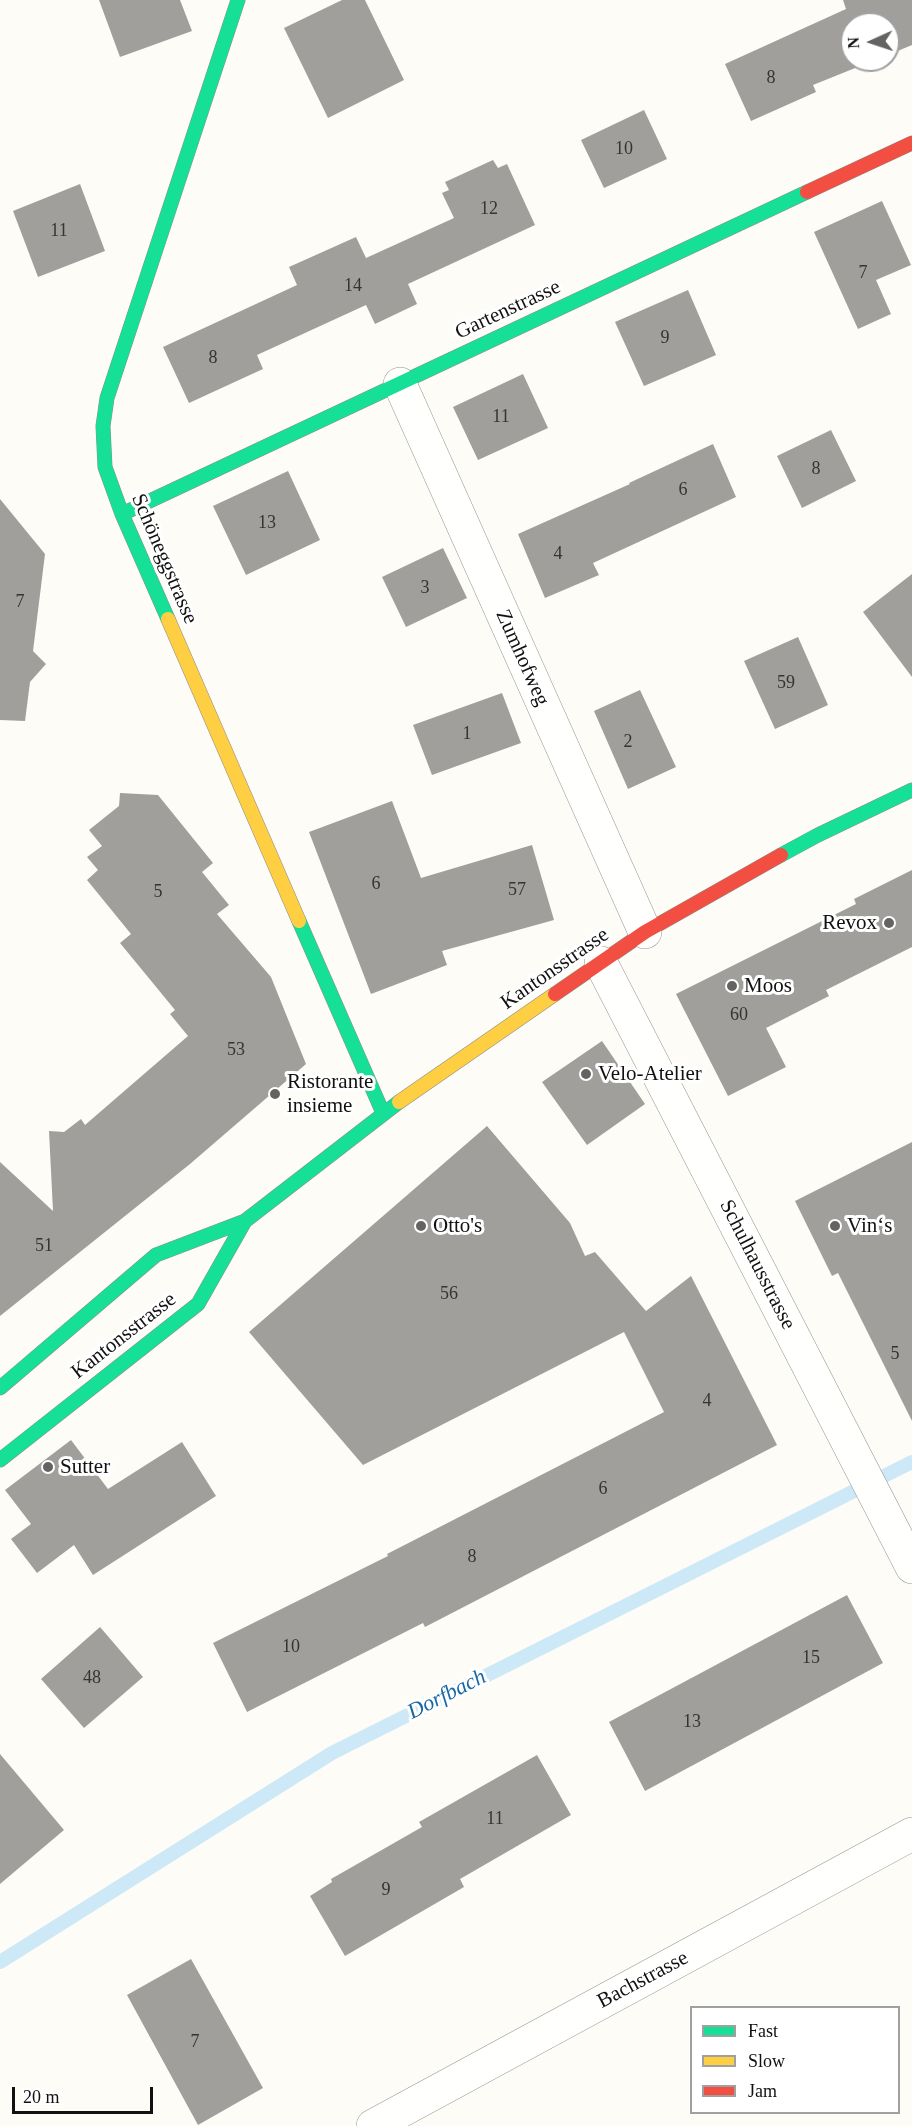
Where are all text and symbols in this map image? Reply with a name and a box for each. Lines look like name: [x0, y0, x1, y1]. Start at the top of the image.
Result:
north arrow: [840, 12, 900, 72]
text: N: [845, 37, 862, 49]
house number: 8: [766, 67, 776, 89]
house number: 10: [615, 138, 633, 160]
house number: 12: [480, 198, 498, 220]
house number: 11: [50, 220, 68, 242]
house number: 7: [858, 262, 868, 284]
house number: 14: [344, 275, 362, 297]
street label: Gartenstrasse: [451, 275, 565, 345]
house number: 9: [660, 327, 670, 349]
house number: 8: [208, 347, 218, 369]
house number: 11: [492, 406, 510, 428]
house number: 8: [812, 458, 820, 480]
house number: 6: [678, 479, 688, 501]
street label: Schöneggstrasse: [125, 490, 203, 628]
house number: 13: [258, 512, 276, 534]
house number: 4: [554, 543, 562, 565]
house number: 3: [420, 577, 430, 599]
house number: 7: [16, 591, 25, 613]
street label: Zumhofweg: [490, 606, 554, 710]
house number: 59: [777, 672, 795, 694]
house number: 1: [462, 723, 472, 745]
house number: 2: [624, 731, 632, 753]
house number: 6: [372, 873, 380, 895]
house number: 57: [508, 879, 526, 901]
house number: 5: [154, 881, 162, 903]
place label: Revox: [822, 910, 877, 936]
marker: Revox: [882, 916, 896, 930]
street label: Kantonsstrasse: [496, 923, 614, 1015]
place label: Moos: [744, 973, 792, 999]
marker: Moos: [725, 979, 739, 993]
house number: 60: [730, 1004, 748, 1026]
house number: 53: [227, 1039, 245, 1061]
place label: Velo-Atelier: [598, 1061, 702, 1087]
marker: Velo-Atelier: [579, 1067, 593, 1081]
place label: Ristorante insieme: [287, 1069, 373, 1119]
marker: Ristorante insieme: [268, 1087, 282, 1101]
street label: Schulhausstrasse: [713, 1196, 801, 1334]
place label: Otto's: [433, 1213, 482, 1239]
place label: Vin‘s: [847, 1213, 892, 1239]
marker: Otto's: [414, 1219, 428, 1233]
marker: Vin‘s: [828, 1219, 842, 1233]
house number: 51: [35, 1235, 53, 1257]
house number: 56: [440, 1283, 458, 1305]
street label: Kantonsstrasse: [67, 1287, 181, 1385]
house number: 5: [890, 1343, 900, 1365]
house number: 4: [702, 1390, 712, 1412]
place label: Sutter: [60, 1454, 110, 1480]
marker: Sutter: [41, 1460, 55, 1474]
house number: 6: [598, 1478, 608, 1500]
house number: 8: [468, 1546, 476, 1568]
house number: 10: [282, 1636, 300, 1658]
house number: 15: [802, 1647, 820, 1669]
water label: Dorfbach: [403, 1664, 491, 1726]
house number: 48: [83, 1667, 101, 1689]
house number: 13: [683, 1711, 701, 1733]
house number: 11: [486, 1808, 504, 1830]
house number: 9: [382, 1879, 390, 1901]
street label: Bachstrasse: [593, 1946, 693, 2014]
legend: [690, 2006, 900, 2114]
text: Fast: [748, 2021, 778, 2041]
house number: 7: [190, 2031, 200, 2053]
text: Slow: [748, 2051, 785, 2071]
scale bar: [15, 2075, 156, 2113]
text: Jam: [748, 2081, 777, 2101]
text: 20 m: [23, 2087, 60, 2107]

